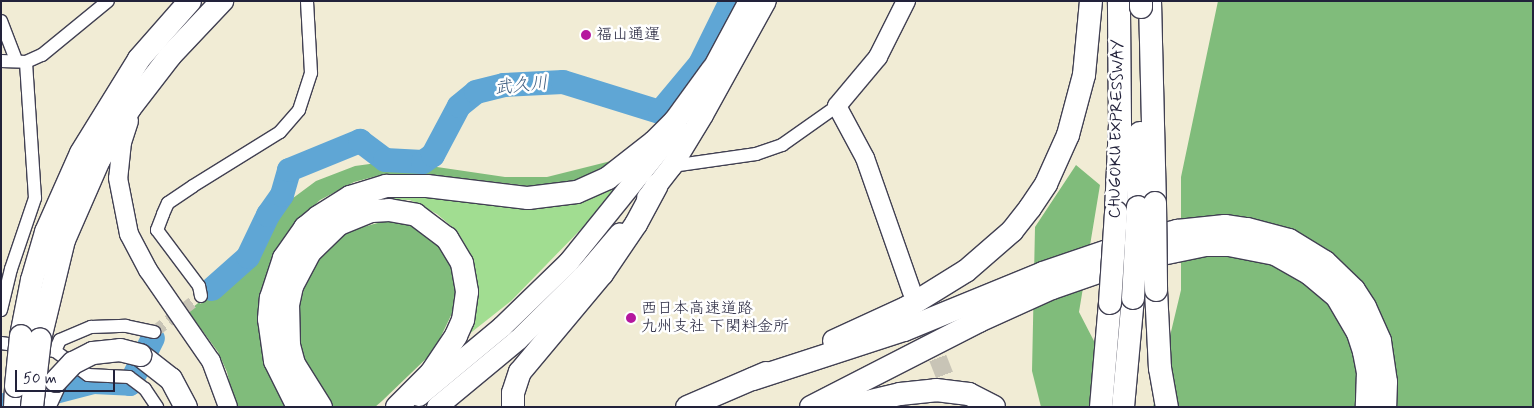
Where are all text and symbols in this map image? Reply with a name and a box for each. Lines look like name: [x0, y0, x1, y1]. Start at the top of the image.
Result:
place label: 福山通運: [596, 25, 660, 45]
marker: 福山通運: [580, 29, 592, 41]
street label: CHUGOKU EXPRESSWAY: [1106, 39, 1128, 219]
water label: 武久川: [493, 72, 549, 100]
place label: 西日本高速道路 九州支社 下関料金所: [641, 299, 789, 337]
marker: 西日本高速道路 九州支社 下関料金所: [625, 312, 637, 324]
scale bar: [18, 360, 118, 392]
text: 50 m: [23, 369, 57, 389]

